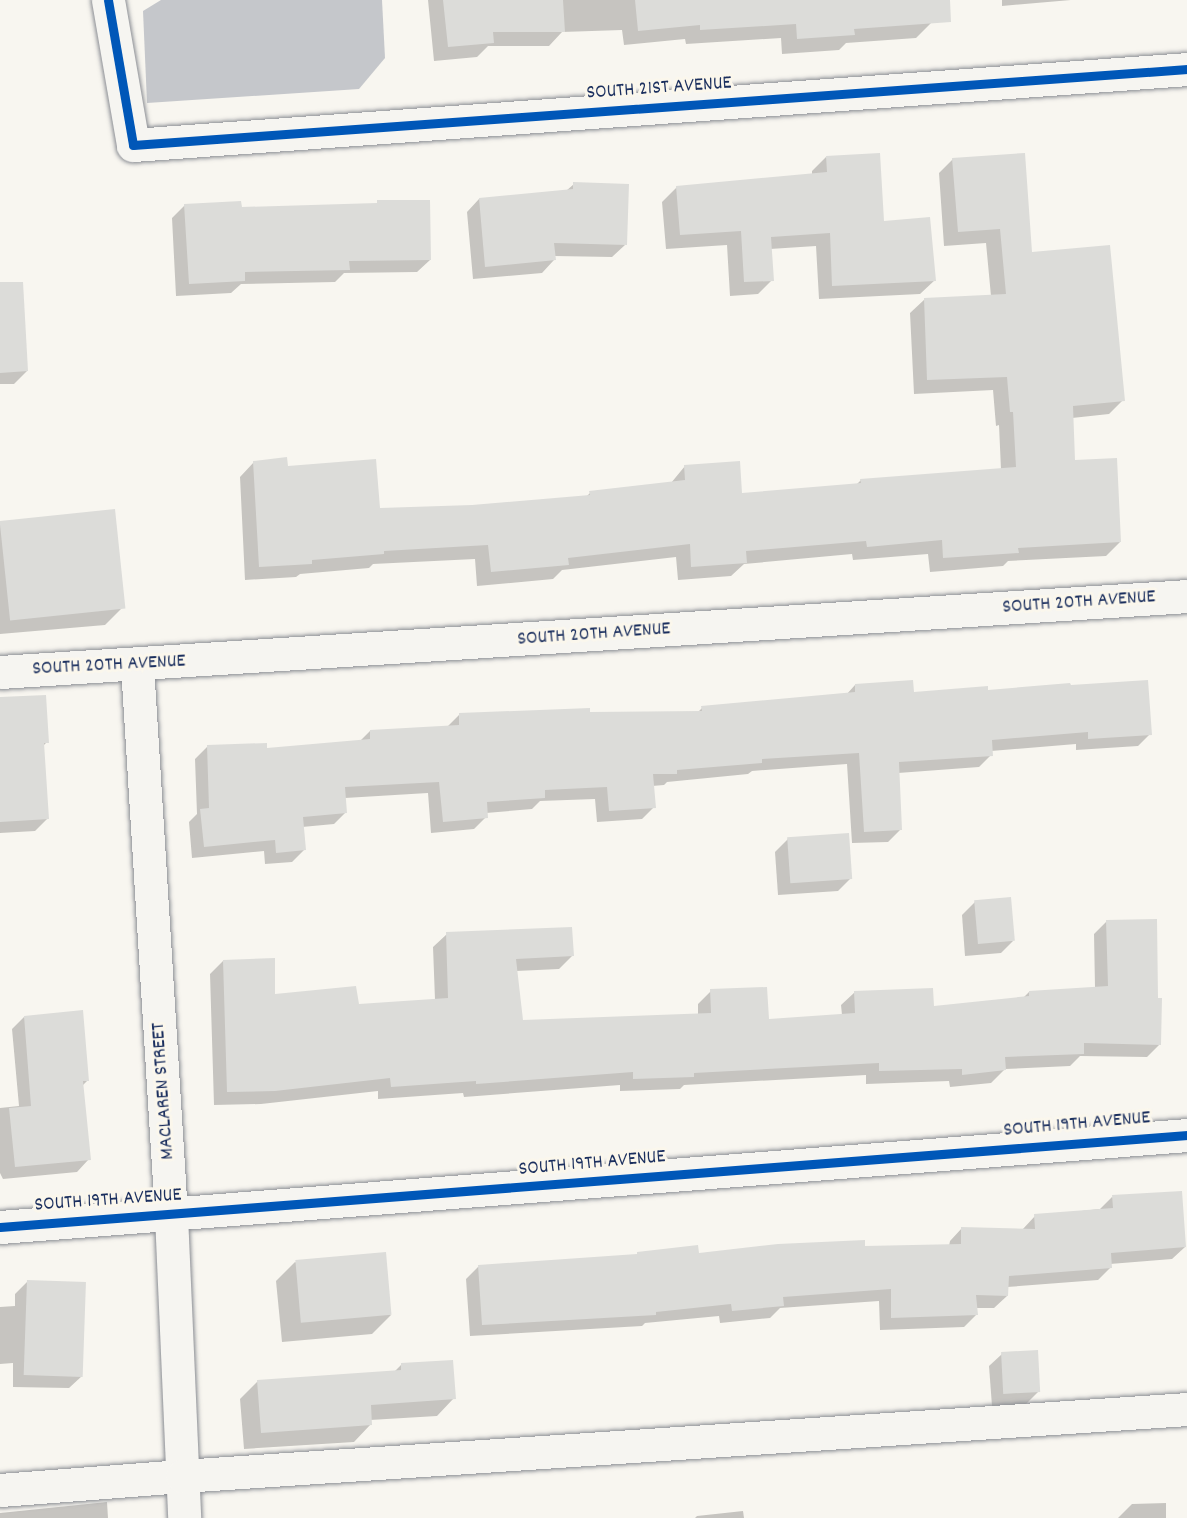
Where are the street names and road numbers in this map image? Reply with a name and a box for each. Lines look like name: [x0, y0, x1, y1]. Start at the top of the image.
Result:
street label: SOUTH 21ST AVENUE: [586, 72, 732, 106]
street label: SOUTH 20TH AVENUE: [1002, 586, 1156, 620]
street label: SOUTH 20TH AVENUE: [517, 618, 671, 652]
street label: SOUTH 20TH AVENUE: [32, 650, 186, 682]
street label: MACLAREN STREET: [147, 1022, 181, 1160]
street label: SOUTH 19TH AVENUE: [1003, 1107, 1151, 1143]
street label: SOUTH 19TH AVENUE: [518, 1146, 666, 1182]
street label: SOUTH 19TH AVENUE: [34, 1184, 182, 1218]

